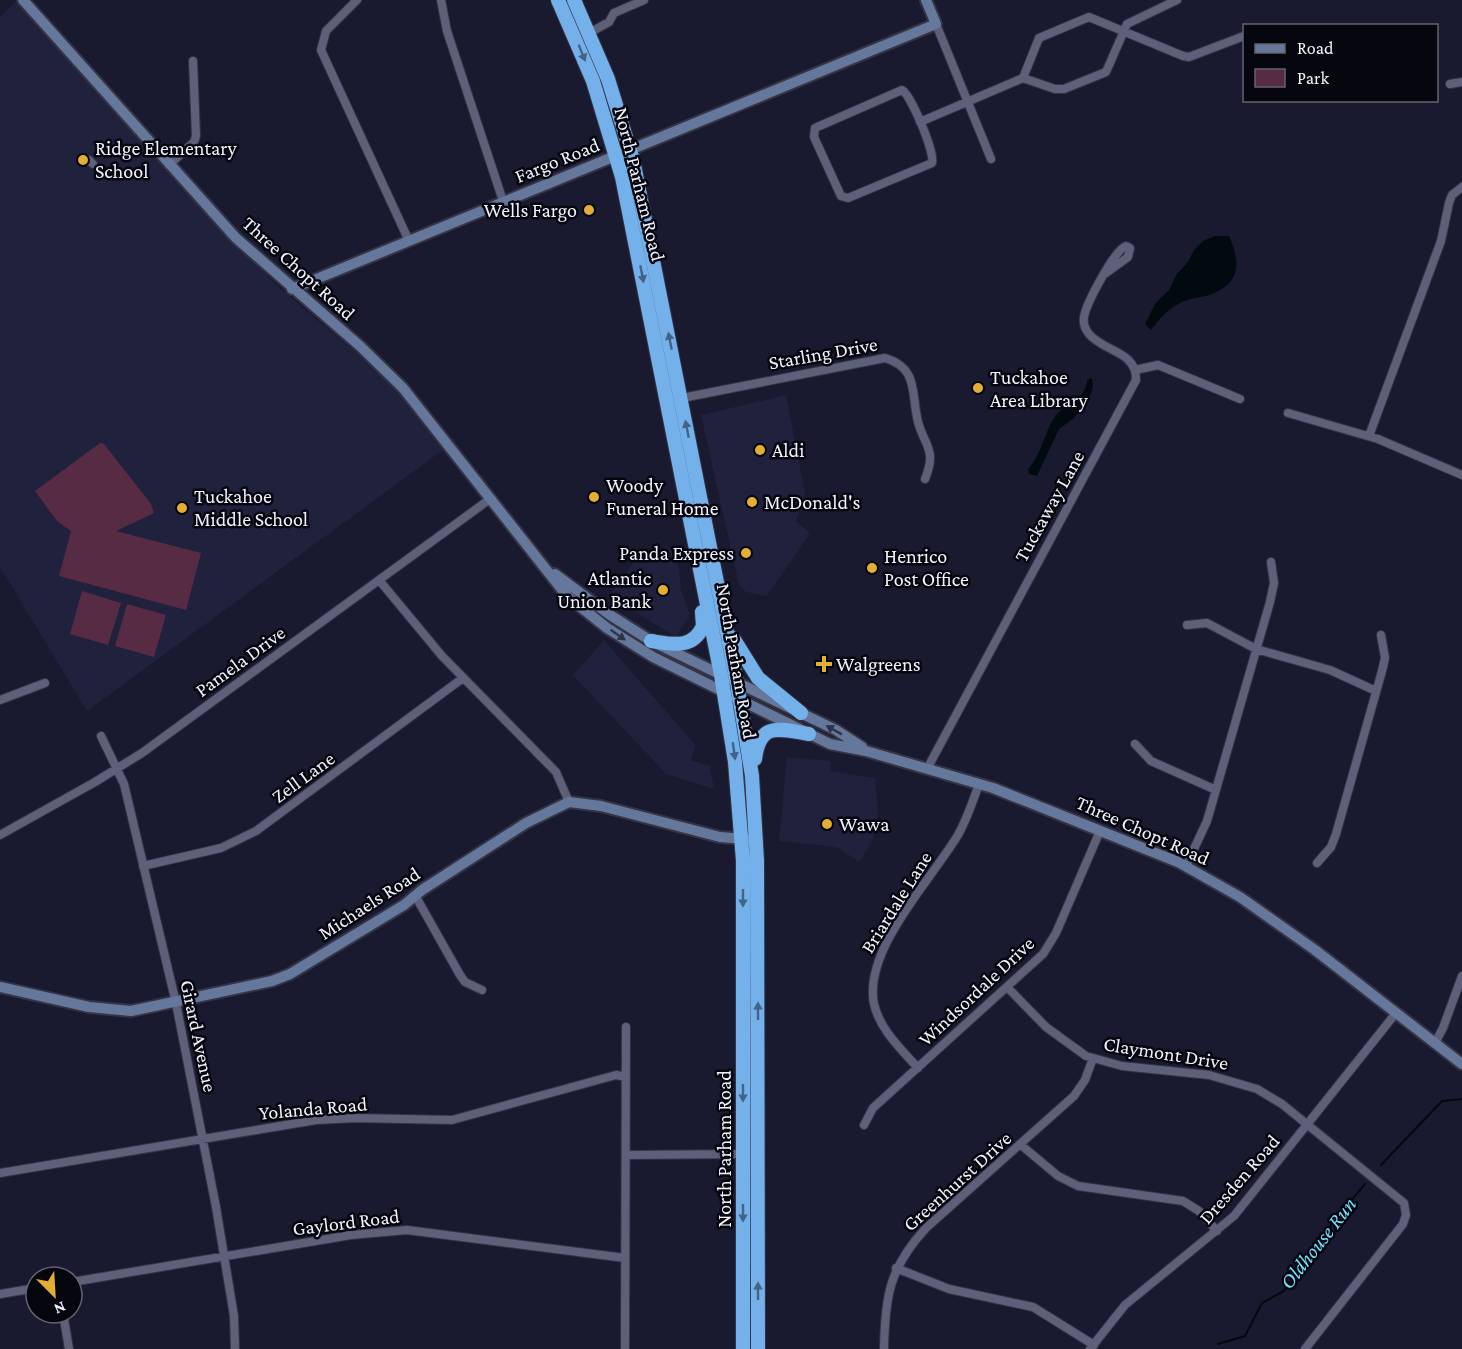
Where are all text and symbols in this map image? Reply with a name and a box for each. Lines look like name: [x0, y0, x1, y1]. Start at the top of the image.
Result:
legend: [1243, 24, 1438, 102]
text: Road: [1297, 38, 1334, 58]
one-way arrow: [577, 45, 587, 63]
text: Park: [1297, 68, 1329, 88]
street label: North Parham Road: [610, 105, 670, 264]
street label: Fargo Road: [512, 133, 603, 188]
place label: Ridge Elementary School: [95, 137, 237, 182]
marker: Ridge Elementary School: [76, 153, 90, 167]
place label: Wells Fargo: [484, 199, 577, 222]
marker: Wells Fargo: [582, 203, 596, 217]
street label: Three Chopt Road: [238, 212, 360, 325]
one-way arrow: [638, 265, 647, 284]
one-way arrow: [665, 331, 674, 350]
street label: Starling Drive: [767, 333, 880, 374]
place label: Tuckahoe Area Library: [990, 366, 1088, 412]
marker: Tuckahoe Area Library: [971, 381, 985, 395]
one-way arrow: [682, 419, 691, 438]
place label: Aldi: [772, 439, 804, 461]
marker: Aldi: [753, 443, 767, 457]
street label: Tuckaway Lane: [1009, 446, 1090, 566]
place label: Woody Funeral Home: [606, 474, 719, 519]
place label: Tuckahoe Middle School: [194, 485, 308, 530]
marker: Woody Funeral Home: [587, 490, 601, 504]
place label: McDonald's: [764, 491, 860, 513]
marker: McDonald's: [745, 495, 759, 509]
marker: Tuckahoe Middle School: [175, 501, 189, 515]
place label: Panda Express: [619, 542, 734, 565]
place label: Henrico Post Office: [884, 545, 969, 590]
marker: Panda Express: [739, 546, 753, 560]
marker: Henrico Post Office: [865, 561, 879, 575]
place label: Atlantic Union Bank: [557, 567, 652, 612]
street label: North Parham Road: [712, 582, 762, 741]
marker: Atlantic Union Bank: [656, 583, 670, 597]
street label: Pamela Drive: [191, 621, 289, 701]
one-way arrow: [609, 629, 625, 641]
place label: Walgreens: [836, 653, 921, 676]
marker: Walgreens: [817, 657, 831, 671]
one-way arrow: [826, 725, 843, 735]
one-way arrow: [729, 741, 738, 760]
street label: Zell Lane: [267, 747, 339, 807]
street label: Three Chopt Road: [1073, 791, 1213, 870]
place label: Wawa: [839, 813, 889, 835]
marker: Wawa: [820, 817, 834, 831]
street label: Briardale Lane: [856, 847, 936, 957]
street label: Michaels Road: [314, 862, 424, 944]
one-way arrow: [738, 889, 748, 908]
street label: Windsordale Drive: [914, 932, 1039, 1050]
street label: Girard Avenue: [176, 978, 222, 1094]
one-way arrow: [753, 1002, 763, 1021]
street label: Claymont Drive: [1102, 1032, 1230, 1075]
street label: North Parham Road: [713, 1070, 735, 1228]
one-way arrow: [738, 1084, 748, 1103]
street label: Yolanda Road: [258, 1092, 368, 1124]
street label: Greenhurst Drive: [898, 1127, 1016, 1235]
street label: Dresden Road: [1194, 1130, 1284, 1228]
water label: Oldhouse Run: [1275, 1192, 1361, 1294]
one-way arrow: [738, 1203, 748, 1222]
street label: Gaylord Road: [291, 1204, 401, 1240]
north arrow: [24, 1265, 84, 1325]
one-way arrow: [753, 1281, 763, 1300]
text: N: [51, 1298, 68, 1318]

